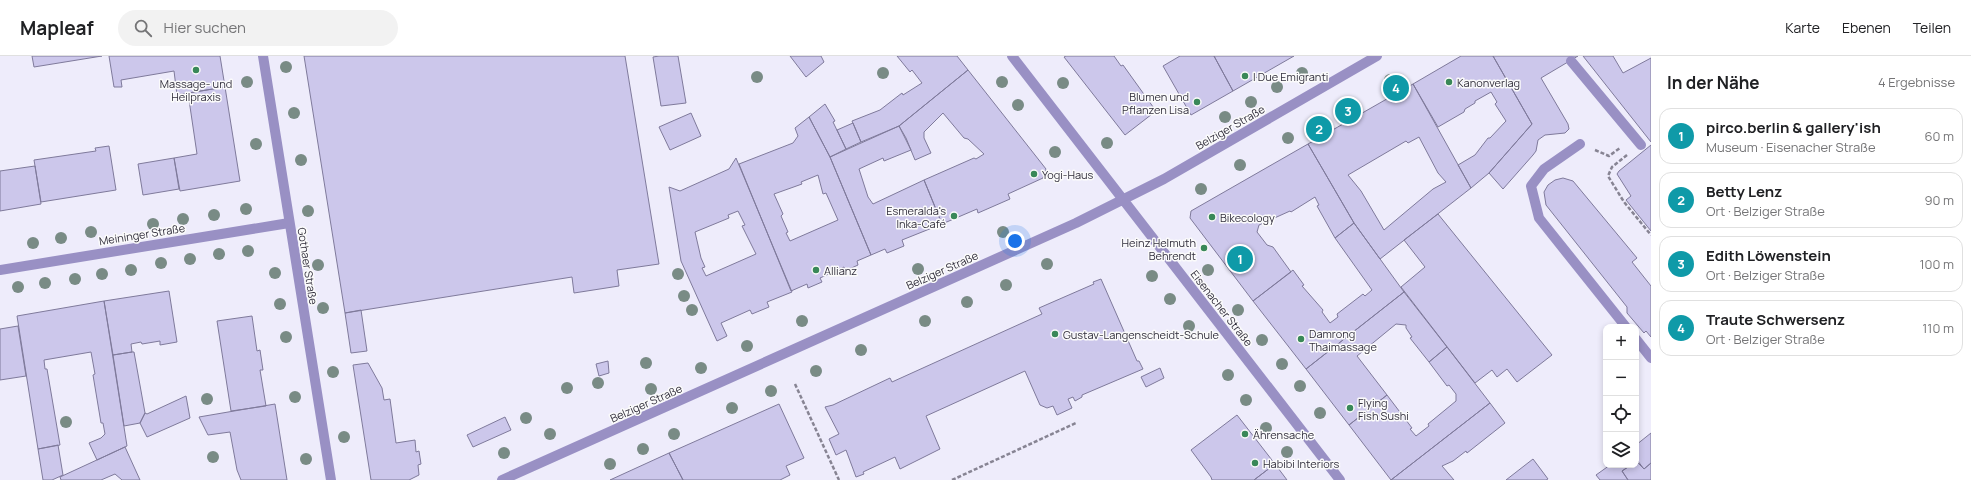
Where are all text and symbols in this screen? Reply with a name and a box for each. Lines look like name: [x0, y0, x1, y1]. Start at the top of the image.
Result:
search box: [118, 10, 398, 46]
text: Mapleaf: [20, 15, 94, 41]
icon: search: [132, 17, 154, 39]
text: Hier suchen: [164, 17, 246, 38]
text: Karte: [1785, 18, 1820, 37]
text: Ebenen: [1842, 18, 1891, 37]
text: Teilen: [1913, 18, 1951, 37]
marker: Massage- und Heilpraxis: [191, 65, 201, 75]
place label: I Due Emigranti: [1253, 69, 1328, 84]
marker: I Due Emigranti: [1240, 71, 1250, 81]
text: In der Nähe: [1667, 71, 1760, 94]
pin: 4: [1383, 73, 1409, 103]
text: 4 Ergebnisse: [1878, 73, 1955, 91]
place label: Kanonverlag: [1457, 75, 1520, 90]
place label: Massage- und Heilpraxis: [160, 76, 232, 104]
marker: Kanonverlag: [1444, 77, 1454, 87]
place label: Blumen und Pflanzen Lisa: [1122, 89, 1189, 117]
pin: 3: [1335, 96, 1361, 126]
marker: Blumen und Pflanzen Lisa: [1192, 97, 1202, 107]
street label: Belziger Straße: [1193, 101, 1268, 153]
pin: 2: [1306, 114, 1332, 144]
text: pirco.berlin & gallery'ish: [1706, 117, 1881, 138]
text: 1: [1678, 127, 1684, 145]
text: 60 m: [1924, 127, 1954, 145]
text: Museum · Eisenacher Straße: [1706, 138, 1876, 156]
place label: Yogi-Haus: [1042, 167, 1094, 182]
marker: Yogi-Haus: [1029, 169, 1039, 179]
text: Betty Lenz: [1706, 181, 1782, 202]
text: 2: [1677, 191, 1685, 209]
text: 90 m: [1924, 191, 1954, 209]
text: Ort · Belziger Straße: [1706, 202, 1825, 220]
place label: Esmeralda's Inka-Café: [886, 203, 947, 231]
place label: Bikecology: [1220, 210, 1275, 225]
marker: Esmeralda's Inka-Café: [949, 211, 959, 221]
marker: Bikecology: [1207, 212, 1217, 222]
street label: Meininger Straße: [98, 220, 187, 248]
street label: Gothaer Straße: [294, 226, 322, 306]
your location: [1005, 231, 1025, 251]
place label: Heinz Helmuth Behrendt: [1122, 235, 1196, 263]
marker: Heinz Helmuth Behrendt: [1199, 243, 1209, 253]
pin: 1: [1227, 244, 1253, 274]
text: Edith Löwenstein: [1706, 245, 1831, 266]
street label: Belziger Straße: [904, 247, 981, 293]
text: 3: [1677, 255, 1685, 273]
text: 100 m: [1919, 255, 1954, 273]
place label: Allianz: [824, 263, 857, 278]
marker: Allianz: [811, 265, 821, 275]
text: Ort · Belziger Straße: [1706, 266, 1825, 284]
street label: Eisenacher Straße: [1188, 267, 1257, 350]
text: Traute Schwersenz: [1706, 309, 1845, 330]
text: 4: [1677, 319, 1685, 337]
text: 110 m: [1922, 319, 1954, 337]
map controls: [1603, 324, 1639, 468]
button: +: [1603, 324, 1639, 360]
place label: Damrong Thaimassage: [1309, 326, 1377, 354]
place label: Gustav-Langenscheidt-Schule: [1063, 327, 1220, 342]
marker: Gustav-Langenscheidt-Schule: [1050, 329, 1060, 339]
text: Ort · Belziger Straße: [1706, 330, 1825, 348]
marker: Damrong Thaimassage: [1296, 334, 1306, 344]
button: −: [1603, 360, 1639, 396]
street label: Belziger Straße: [608, 380, 685, 426]
place label: Flying Fish Sushi: [1358, 395, 1409, 423]
button: locate: [1603, 396, 1639, 432]
marker: Flying Fish Sushi: [1345, 403, 1355, 413]
place label: Ährensache: [1253, 427, 1315, 442]
marker: Ährensache: [1240, 429, 1250, 439]
button: layers: [1603, 432, 1639, 468]
place label: Habibi Interiors: [1263, 456, 1340, 471]
marker: Habibi Interiors: [1250, 458, 1260, 468]

